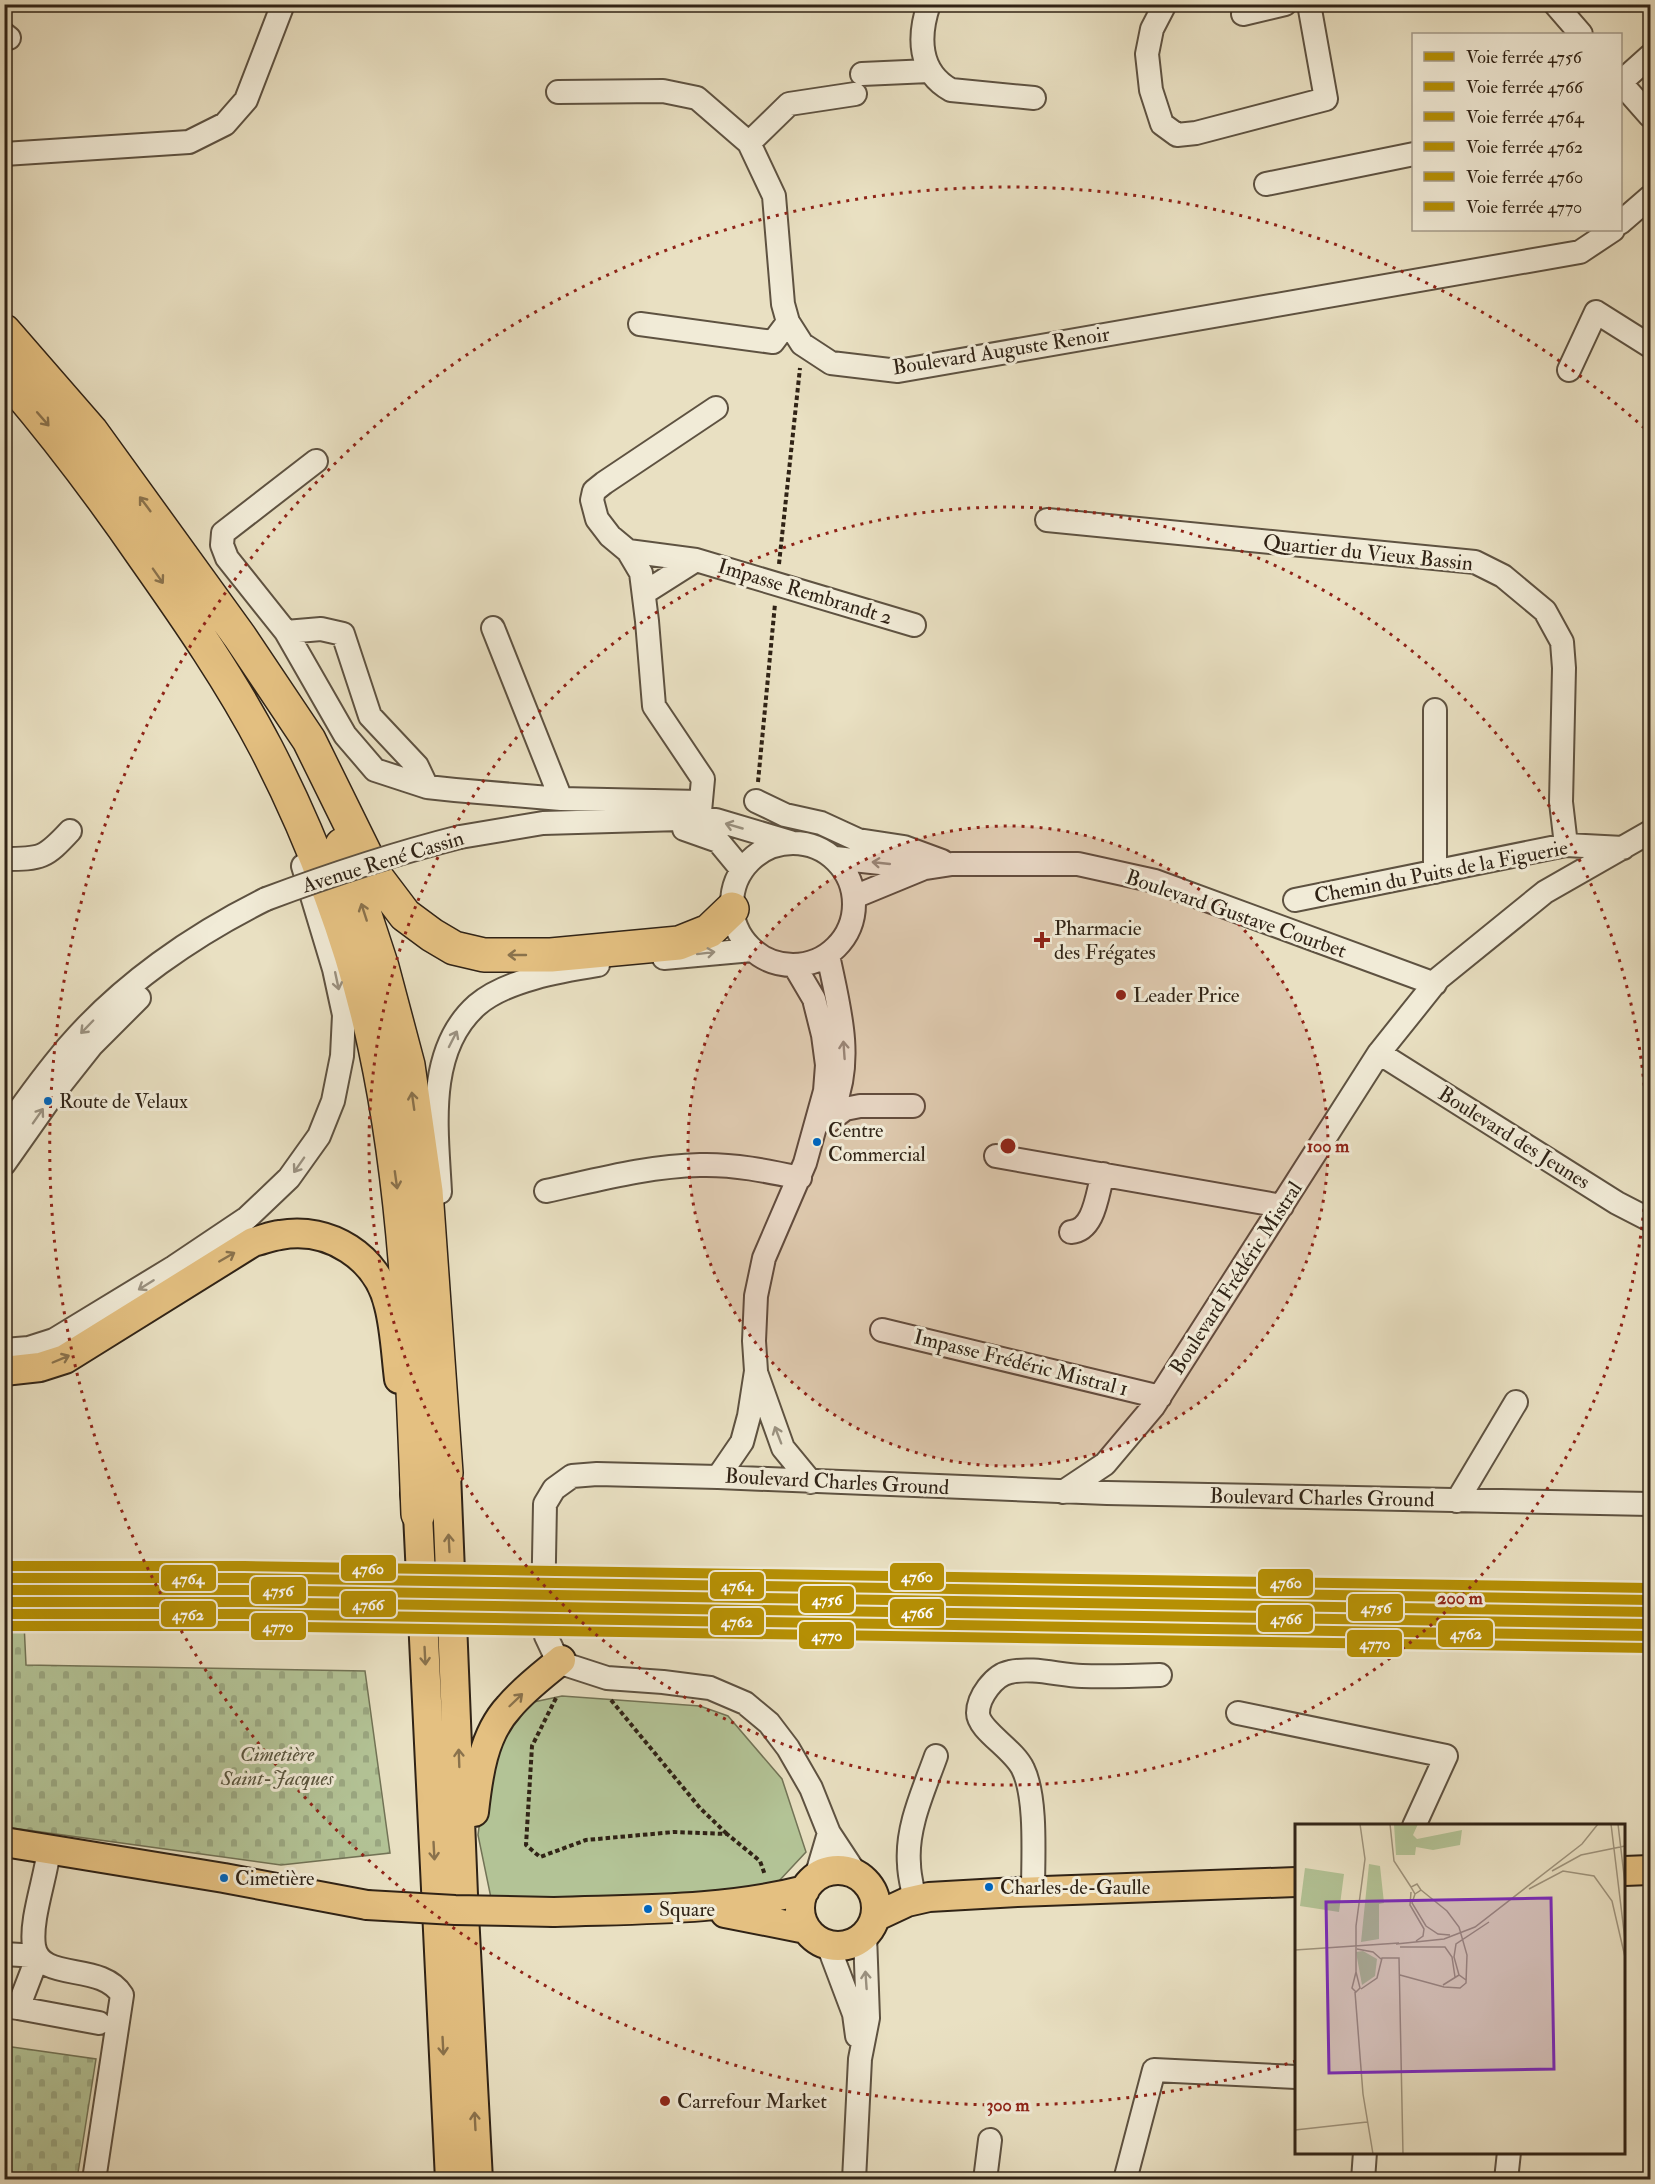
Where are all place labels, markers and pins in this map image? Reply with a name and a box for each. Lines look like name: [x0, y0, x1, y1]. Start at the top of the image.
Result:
place label: Pharmacie des Frégates: [1054, 915, 1156, 966]
marker: Pharmacie des Frégates: [1035, 933, 1049, 947]
place label: Leader Price: [1133, 982, 1240, 1009]
marker: Leader Price: [1114, 988, 1128, 1002]
place label: Route de Velaux: [59, 1089, 188, 1114]
marker: Route de Velaux: [42, 1095, 54, 1107]
place label: Centre Commercial: [828, 1118, 926, 1167]
marker: Centre Commercial: [811, 1136, 823, 1148]
centre of rings: [998, 1136, 1018, 1156]
place label: Cimetière: [235, 1866, 314, 1891]
marker: Cimetière: [218, 1872, 230, 1884]
place label: Charles-de-Gaulle: [1000, 1875, 1150, 1900]
marker: Charles-de-Gaulle: [983, 1881, 995, 1893]
place label: Square: [659, 1897, 715, 1922]
marker: Square: [642, 1903, 654, 1915]
place label: Carrefour Market: [677, 2088, 827, 2115]
marker: Carrefour Market: [658, 2094, 672, 2108]

